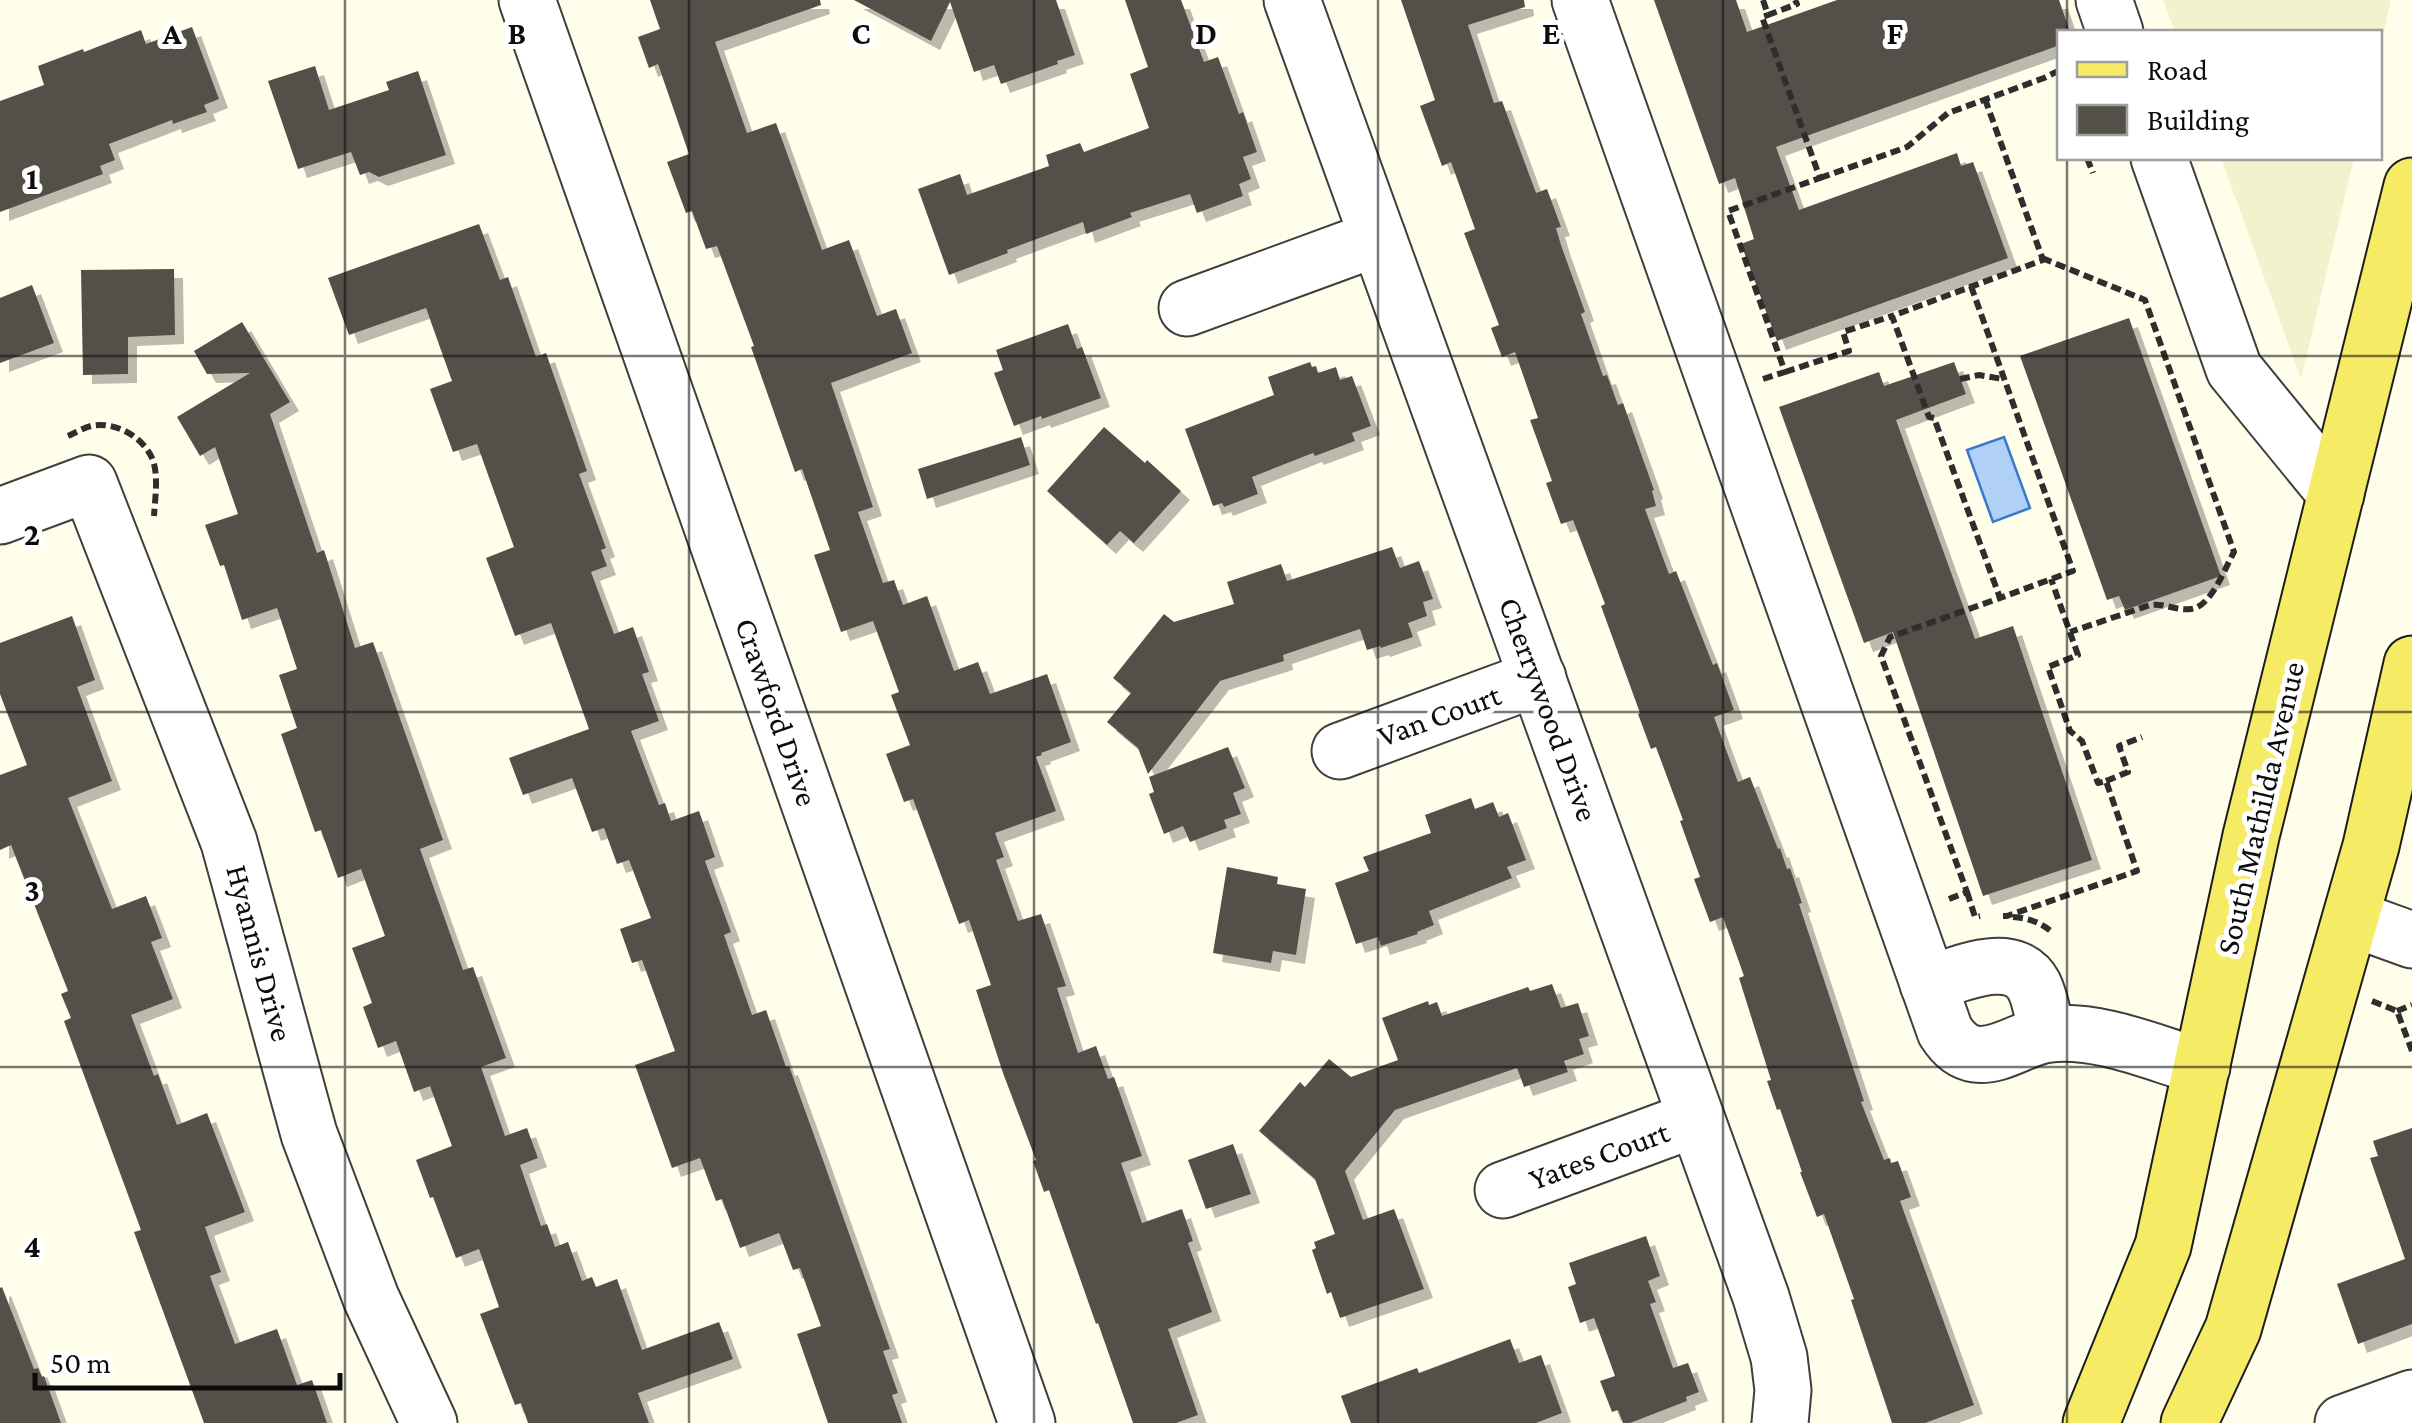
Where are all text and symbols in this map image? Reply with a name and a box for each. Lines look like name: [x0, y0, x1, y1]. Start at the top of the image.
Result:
text: A: [161, 15, 182, 51]
text: B: [508, 15, 526, 51]
text: C: [851, 15, 871, 51]
text: D: [1195, 15, 1217, 51]
text: E: [1542, 15, 1560, 51]
text: F: [1887, 15, 1904, 51]
legend: [2057, 30, 2382, 160]
text: Road: [2147, 53, 2208, 86]
text: Building: [2147, 103, 2249, 137]
text: 1: [26, 160, 38, 196]
text: 2: [24, 516, 40, 552]
street label: Cherrywood Drive: [1492, 592, 1606, 826]
street label: Crawford Drive: [728, 613, 826, 811]
street label: South Mathilda Avenue: [2209, 658, 2311, 958]
street label: Van Court: [1373, 676, 1506, 754]
street label: Hyannis Drive: [219, 861, 301, 1045]
text: 3: [24, 872, 40, 908]
street label: Yates Court: [1524, 1113, 1674, 1197]
text: 4: [23, 1228, 41, 1264]
scale bar: [35, 1328, 340, 1390]
text: 50 m: [50, 1346, 111, 1379]

